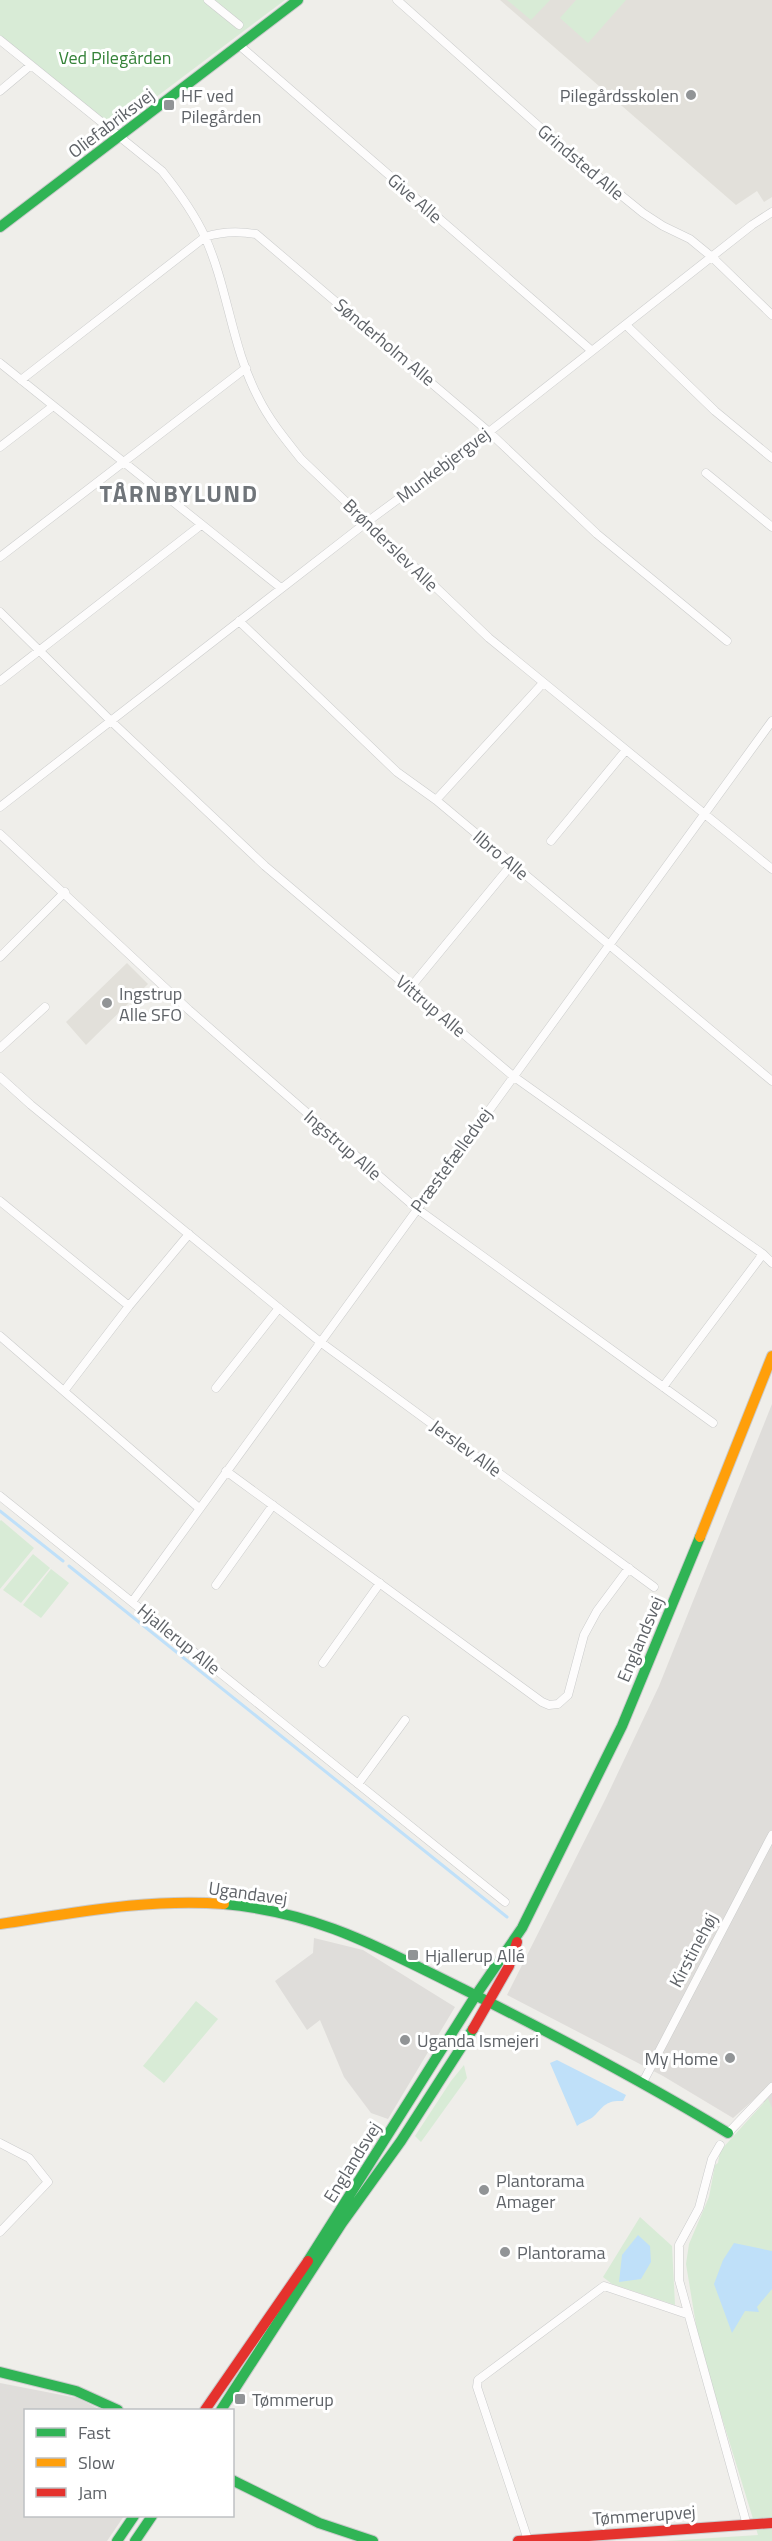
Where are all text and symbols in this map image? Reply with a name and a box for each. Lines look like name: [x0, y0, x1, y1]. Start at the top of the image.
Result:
park label: Ved Pilegården: [59, 44, 171, 71]
street label: Oliefabriksvej: [62, 82, 160, 164]
place label: HF ved Pilegården: [181, 82, 261, 130]
place label: Pilegårdsskolen: [560, 82, 679, 109]
marker: Pilegårdsskolen: [684, 88, 698, 102]
marker: HF ved Pilegården: [162, 98, 176, 112]
street label: Grindsted Alle: [532, 118, 630, 206]
street label: Give Alle: [382, 167, 448, 229]
street label: Sønderholm Alle: [329, 292, 441, 392]
street label: Munkebjergvej: [390, 421, 496, 509]
district label: TÅRNBYLUND: [100, 475, 259, 511]
street label: Brønderslev Alle: [337, 492, 445, 598]
street label: Ilbro Alle: [467, 824, 535, 886]
street label: Vittrup Alle: [390, 969, 472, 1043]
place label: Ingstrup Alle SFO: [119, 980, 182, 1028]
marker: Ingstrup Alle SFO: [100, 996, 114, 1010]
street label: Præstefælledvej: [404, 1102, 498, 1218]
street label: Ingstrup Alle: [298, 1104, 388, 1186]
street label: Jerslev Alle: [425, 1413, 507, 1483]
street label: Englandsvej: [610, 1592, 670, 1686]
street label: Hjallerup Alle: [132, 1597, 226, 1681]
street label: Ugandavej: [207, 1874, 289, 1912]
street label: Kirstinehøj: [662, 1908, 724, 1992]
place label: Hjallerup Allé: [425, 1942, 525, 1969]
marker: Hjallerup Allé: [406, 1948, 420, 1962]
place label: Uganda Ismejeri: [417, 2027, 539, 2054]
marker: Uganda Ismejeri: [398, 2033, 412, 2047]
place label: My Home: [645, 2045, 718, 2072]
marker: My Home: [723, 2051, 737, 2065]
street label: Englandsvej: [316, 2116, 388, 2208]
place label: Plantorama Amager: [496, 2167, 585, 2215]
marker: Plantorama Amager: [477, 2183, 491, 2197]
place label: Plantorama: [517, 2239, 606, 2266]
marker: Plantorama: [498, 2245, 512, 2259]
place label: Tømmerup: [252, 2386, 334, 2413]
marker: Tømmerup: [233, 2392, 247, 2406]
legend: [24, 2409, 234, 2517]
text: Fast: [78, 2419, 111, 2446]
text: Slow: [78, 2449, 115, 2476]
text: Jam: [78, 2479, 107, 2506]
street label: Tømmerupvej: [592, 2498, 696, 2532]

